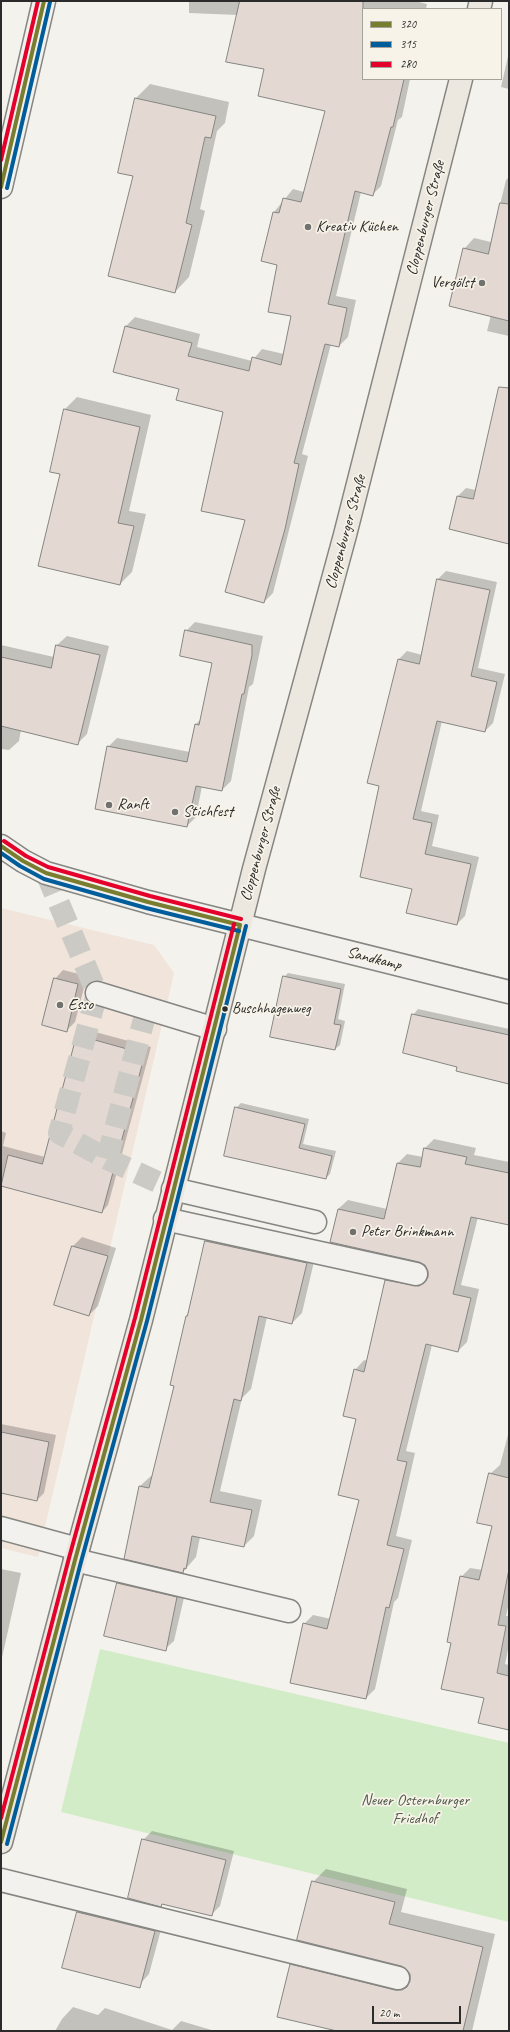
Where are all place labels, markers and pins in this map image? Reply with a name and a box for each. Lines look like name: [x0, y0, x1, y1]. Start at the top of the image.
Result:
place label: Kreativ Küchen: [316, 217, 398, 237]
marker: Kreativ Küchen: [303, 222, 313, 232]
place label: Vergölst: [431, 273, 474, 293]
marker: Vergölst: [477, 278, 487, 288]
place label: Ranft: [117, 795, 149, 815]
marker: Ranft: [104, 800, 114, 810]
place label: Stichfest: [183, 802, 233, 822]
marker: Stichfest: [170, 807, 180, 817]
place label: Esso: [68, 995, 93, 1015]
marker: Esso: [55, 1000, 65, 1010]
place label: Buschhagenweg: [232, 1000, 310, 1018]
marker: Buschhagenweg: [220, 1004, 230, 1014]
place label: Peter Brinkmann: [361, 1222, 453, 1242]
marker: Peter Brinkmann: [348, 1227, 358, 1237]

